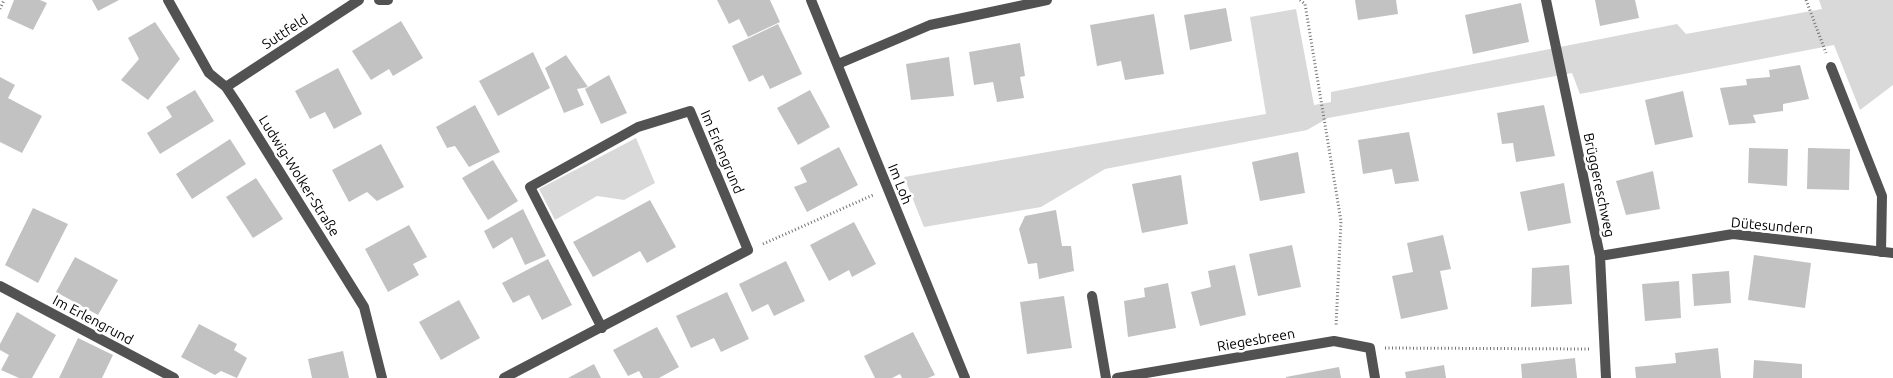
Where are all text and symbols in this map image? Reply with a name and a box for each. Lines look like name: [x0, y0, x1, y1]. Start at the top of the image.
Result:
street label: Suttfeld: [259, 11, 311, 53]
street label: Im Erlengrund: [697, 108, 747, 196]
street label: Ludwig-Wolker-Straße: [255, 112, 343, 240]
street label: Brüggereschweg: [1580, 131, 1618, 239]
street label: Im Loh: [884, 161, 916, 207]
street label: Dütesundern: [1730, 214, 1814, 238]
street label: Im Erlengrund: [50, 292, 136, 348]
street label: Riegesbreen: [1216, 325, 1296, 355]

